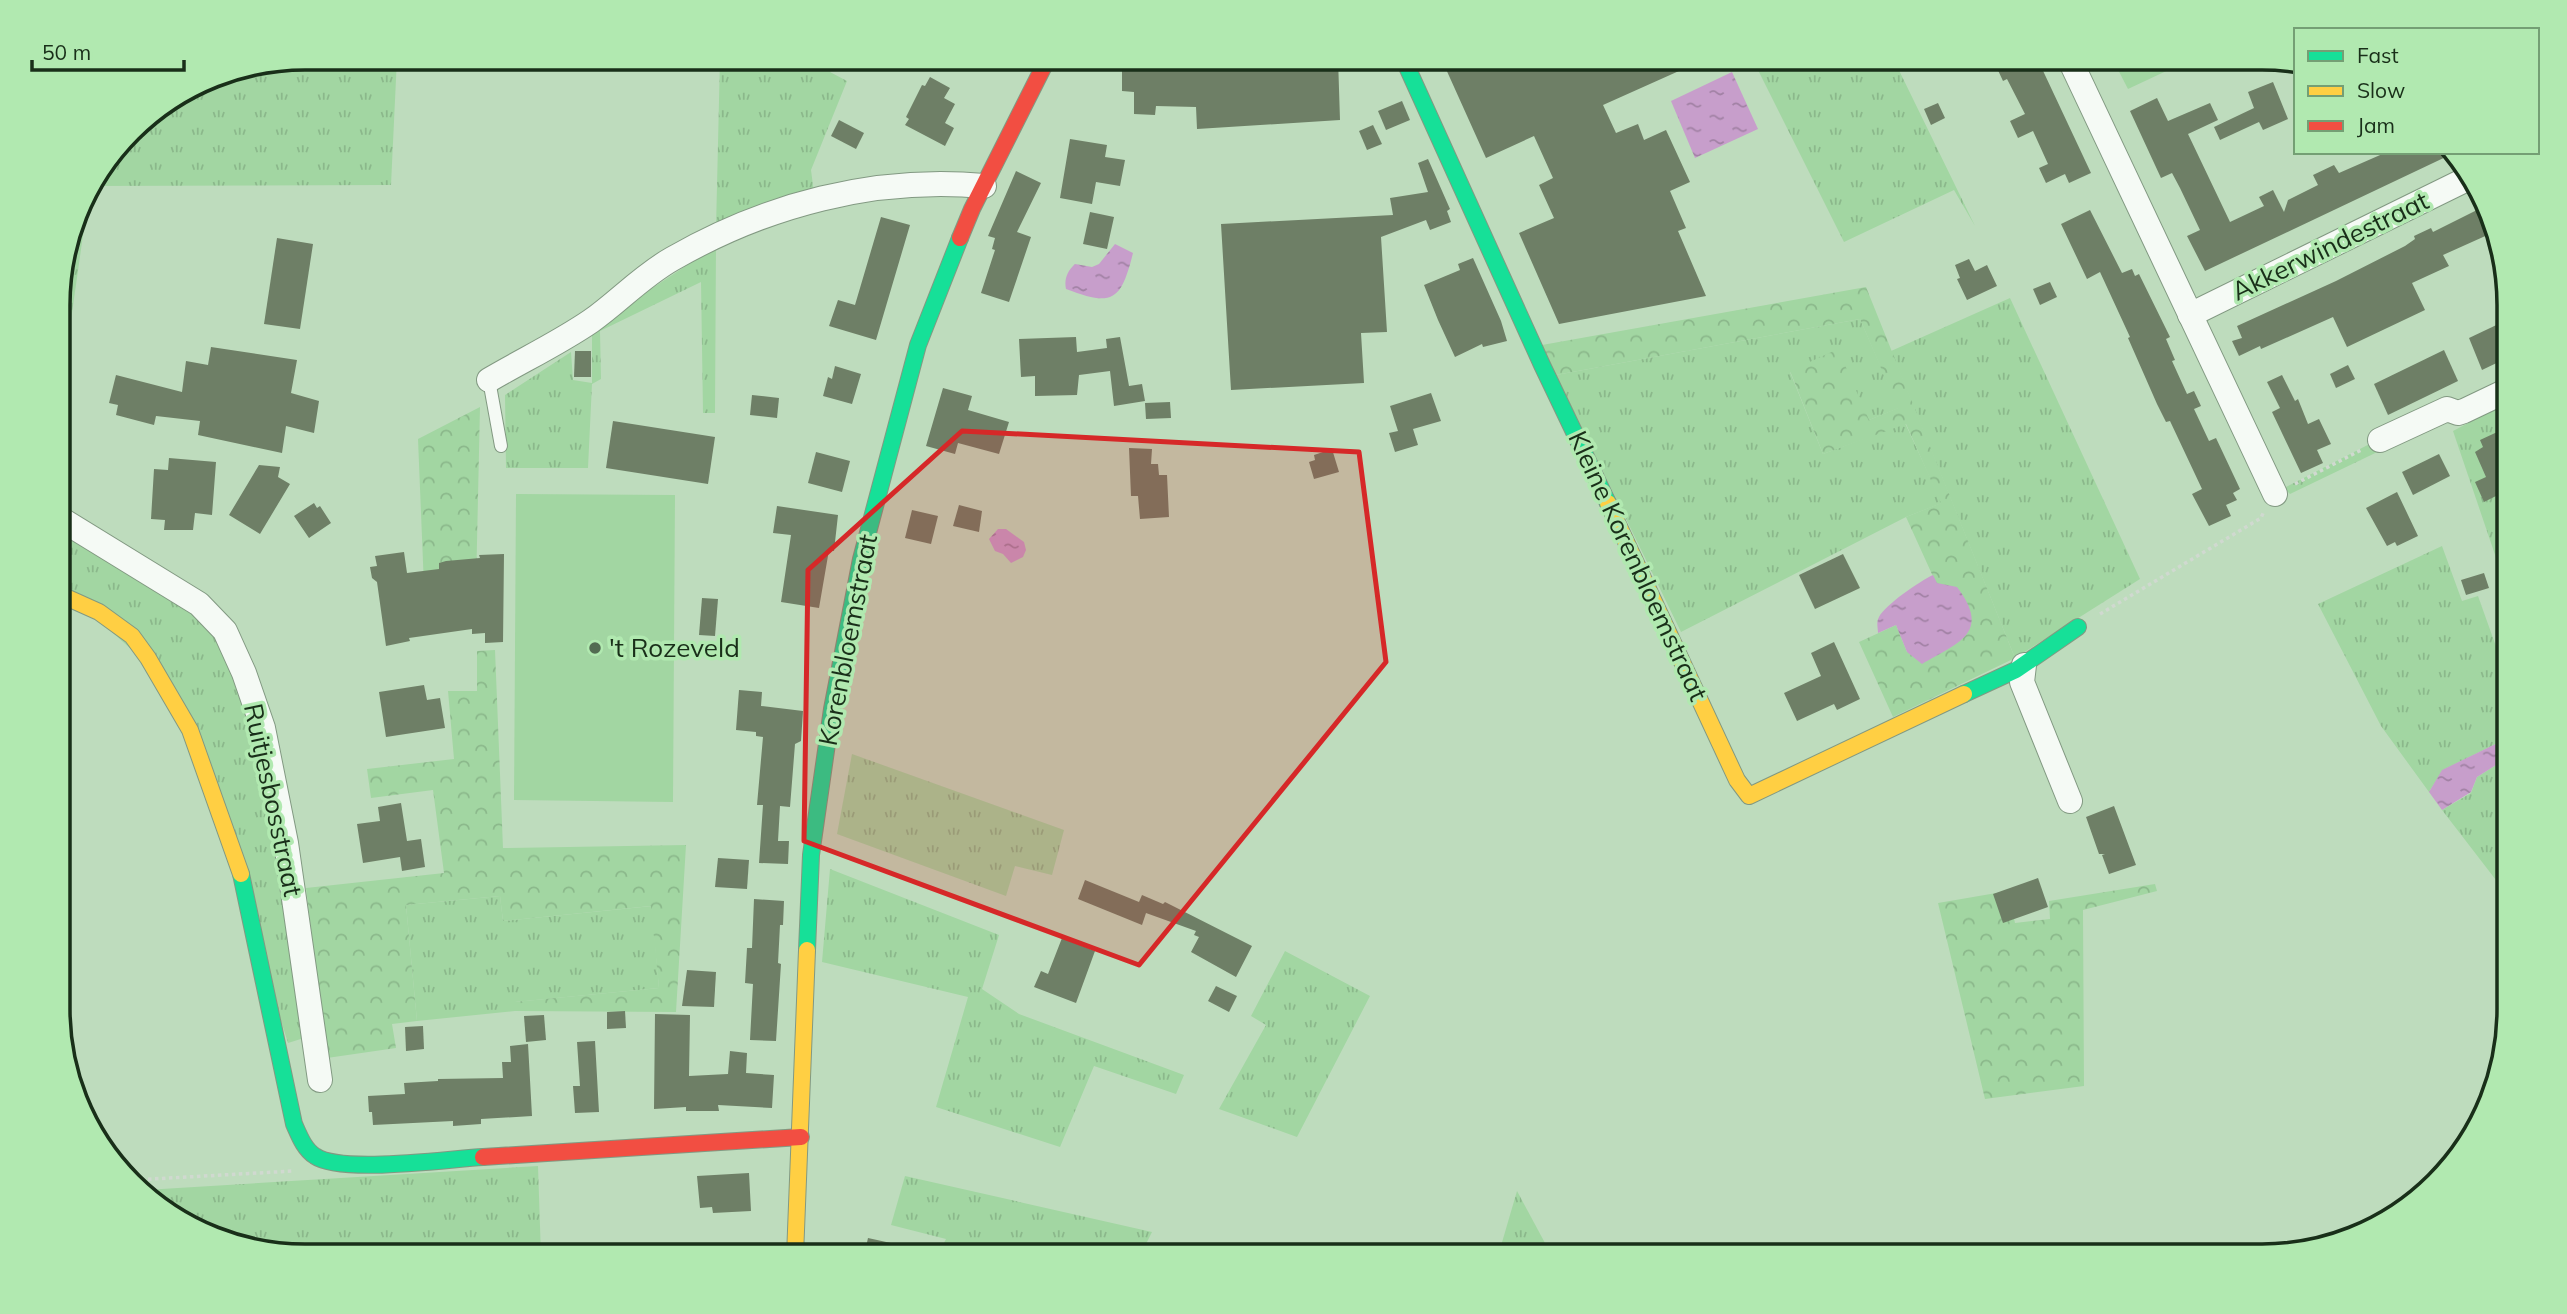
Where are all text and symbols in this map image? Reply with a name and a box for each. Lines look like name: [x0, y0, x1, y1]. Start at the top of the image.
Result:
scale bar: [32, 28, 184, 72]
legend: [2294, 28, 2539, 154]
text: 50 m: [42, 39, 91, 65]
text: Fast: [2357, 42, 2399, 68]
text: Slow: [2357, 77, 2405, 103]
text: Jam: [2357, 112, 2395, 138]
street label: Akkerwindestraat: [2226, 184, 2434, 308]
street label: Kleine Korenbloemstraat: [1561, 426, 1716, 706]
street label: Korenbloemstraat: [811, 531, 884, 748]
place label: 't Rozeveld: [609, 631, 740, 664]
marker: 't Rozeveld: [587, 640, 603, 656]
street label: Ruitjesbosstraat: [237, 700, 310, 899]

